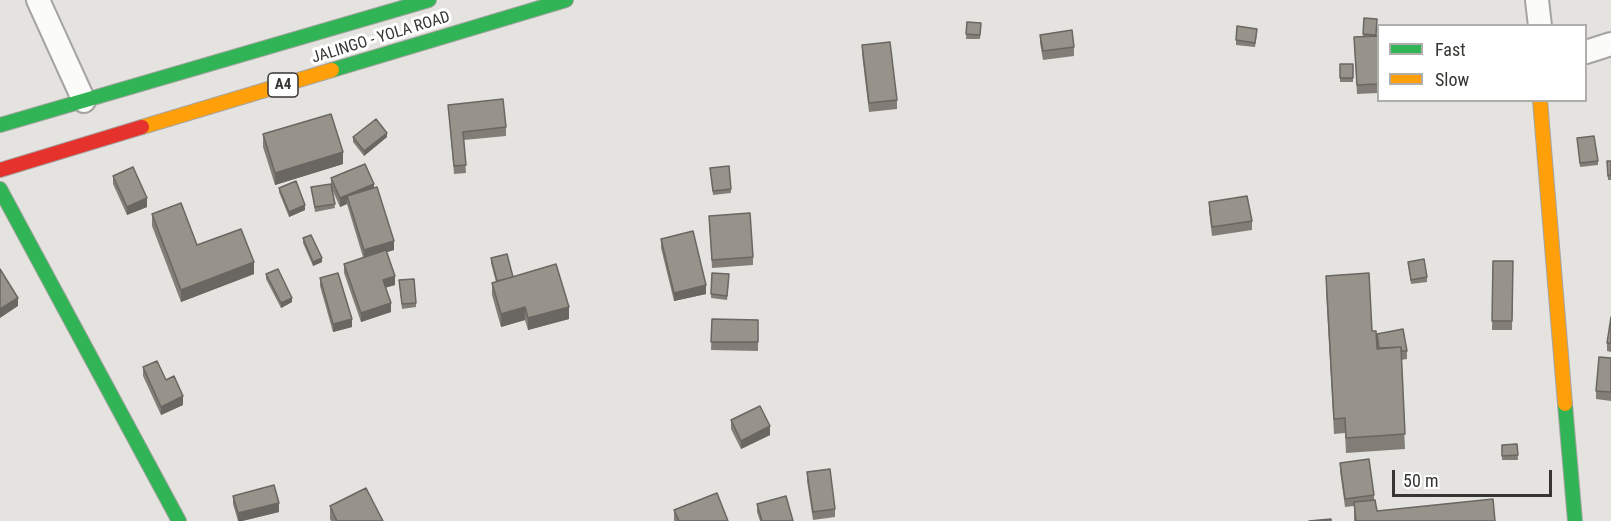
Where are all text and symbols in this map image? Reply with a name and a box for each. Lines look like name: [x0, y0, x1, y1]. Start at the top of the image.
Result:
street label: JALINGO - YOLA ROAD: [310, 8, 452, 68]
legend: [1377, 24, 1587, 102]
text: Fast: [1435, 39, 1466, 60]
text: Slow: [1435, 69, 1469, 90]
road number: A4: [268, 73, 298, 97]
scale bar: [1395, 458, 1556, 496]
text: 50 m: [1403, 470, 1438, 491]

